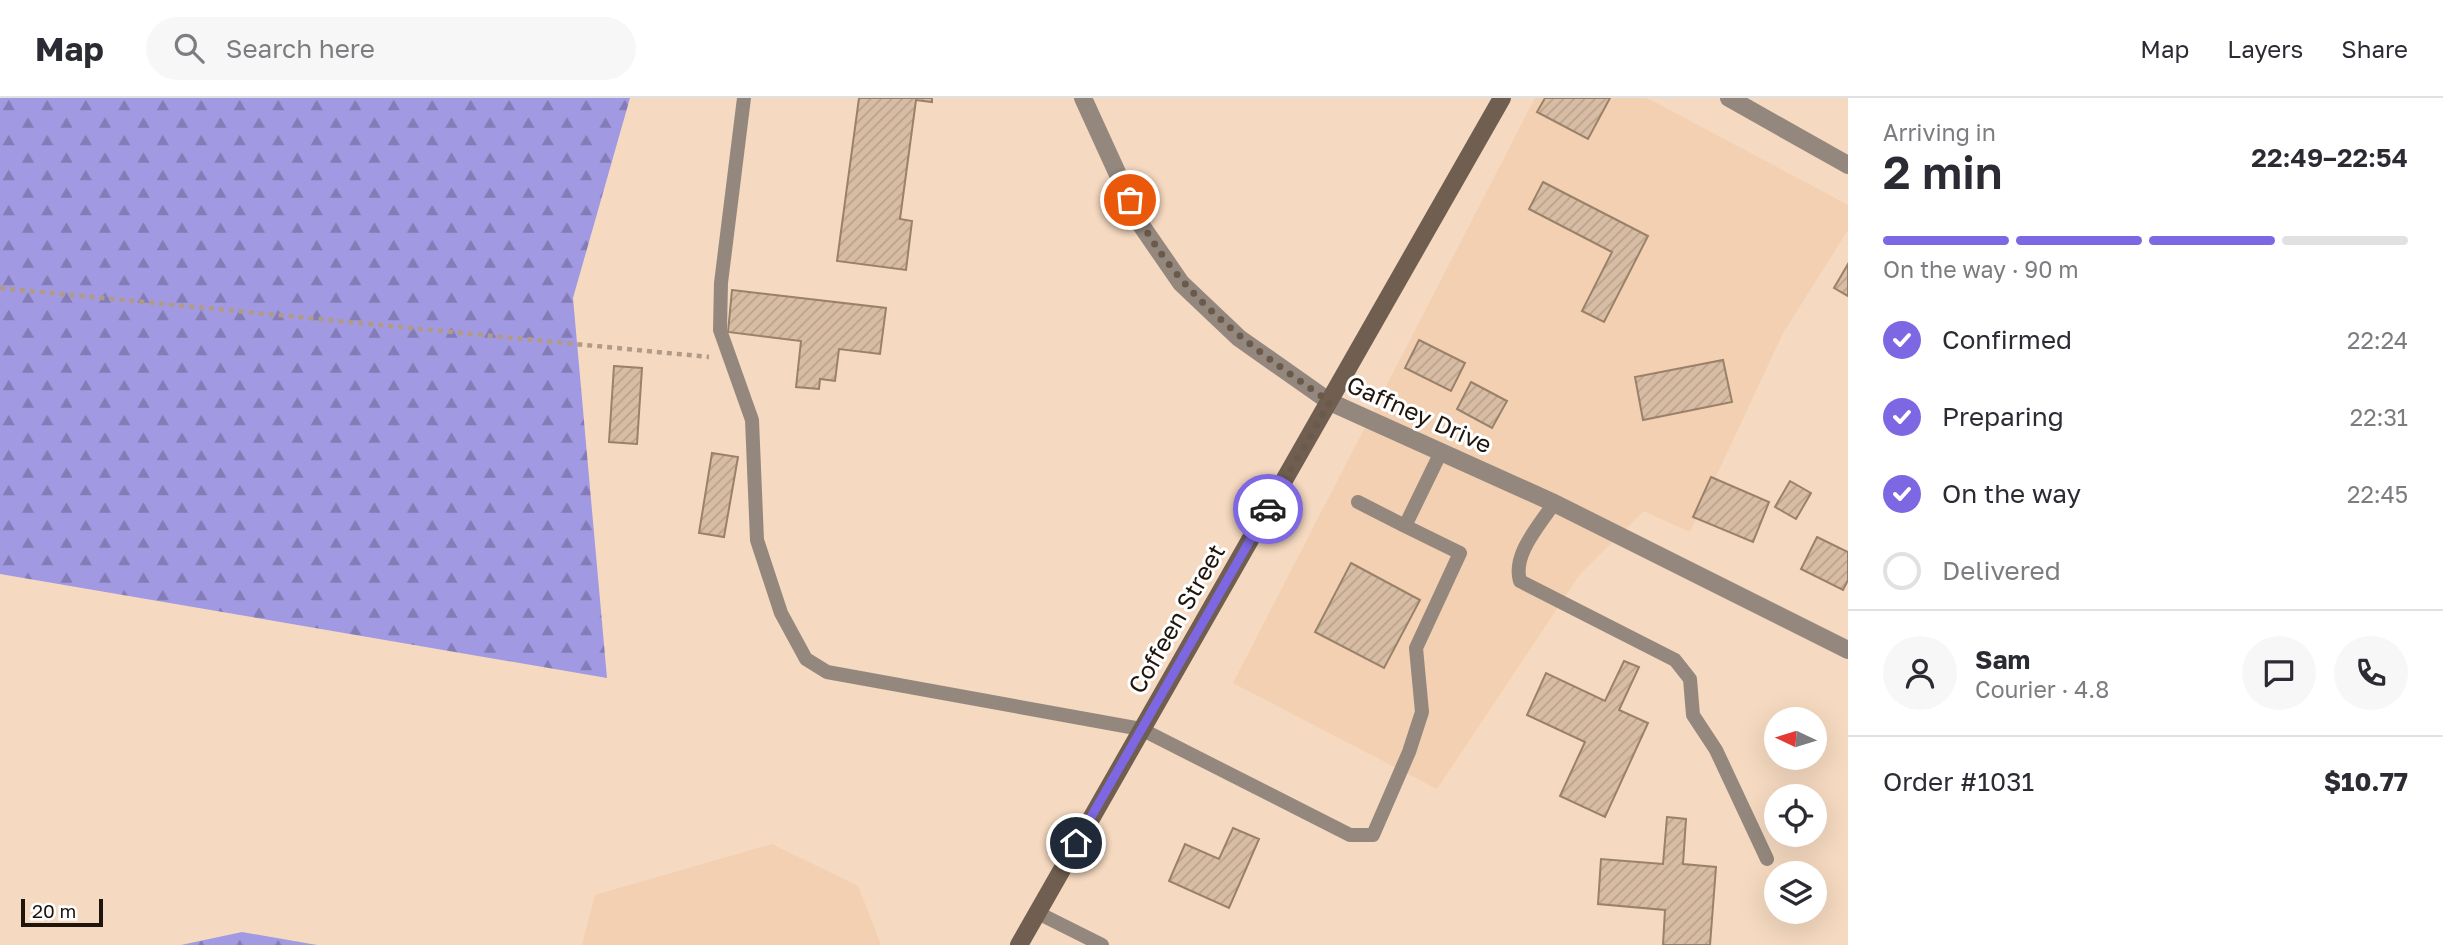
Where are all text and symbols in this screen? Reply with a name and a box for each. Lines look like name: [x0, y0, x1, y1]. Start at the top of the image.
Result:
search box: [146, 17, 636, 80]
text: Map: [35, 29, 104, 68]
icon: search: [170, 29, 208, 67]
text: Search here: [226, 33, 375, 64]
text: Map: [2140, 34, 2189, 63]
text: Layers: [2227, 34, 2303, 63]
text: Share: [2341, 34, 2408, 63]
text: Arriving in: [1883, 118, 1996, 146]
text: 22:49–22:54: [2251, 142, 2408, 173]
text: 2 min: [1883, 144, 2003, 199]
pin: [1100, 170, 1160, 230]
icon: bag: [1111, 181, 1149, 219]
text: On the way · 90 m: [1883, 255, 2079, 283]
icon: check: [1883, 321, 1921, 359]
text: Confirmed: [1942, 324, 2072, 355]
text: 22:24: [2347, 326, 2408, 354]
street label: Gaffney Drive: [1343, 369, 1496, 458]
icon: check: [1883, 398, 1921, 436]
text: Preparing: [1942, 401, 2064, 432]
text: 22:31: [2350, 403, 2408, 431]
courier: [1233, 474, 1303, 544]
icon: check: [1883, 475, 1921, 513]
text: On the way: [1942, 478, 2081, 509]
text: 22:45: [2347, 480, 2408, 508]
icon: car: [1249, 490, 1287, 528]
street label: Coffeen Street: [1121, 538, 1230, 698]
text: Delivered: [1942, 555, 2061, 586]
button: person: [1883, 636, 1957, 710]
button: chat: [2242, 636, 2316, 710]
button: phone: [2334, 636, 2408, 710]
text: Sam: [1975, 644, 2030, 675]
text: Courier · 4.8: [1975, 675, 2109, 703]
north arrow: [1764, 707, 1827, 770]
map controls: [1764, 707, 1827, 924]
text: Order #1031: [1883, 766, 2034, 797]
text: $10.77: [2324, 766, 2408, 797]
button: locate: [1764, 784, 1827, 847]
pin: [1046, 813, 1106, 873]
icon: home: [1057, 824, 1095, 862]
button: layers: [1764, 861, 1827, 924]
scale bar: [21, 896, 103, 928]
text: 20 m: [32, 899, 76, 922]

